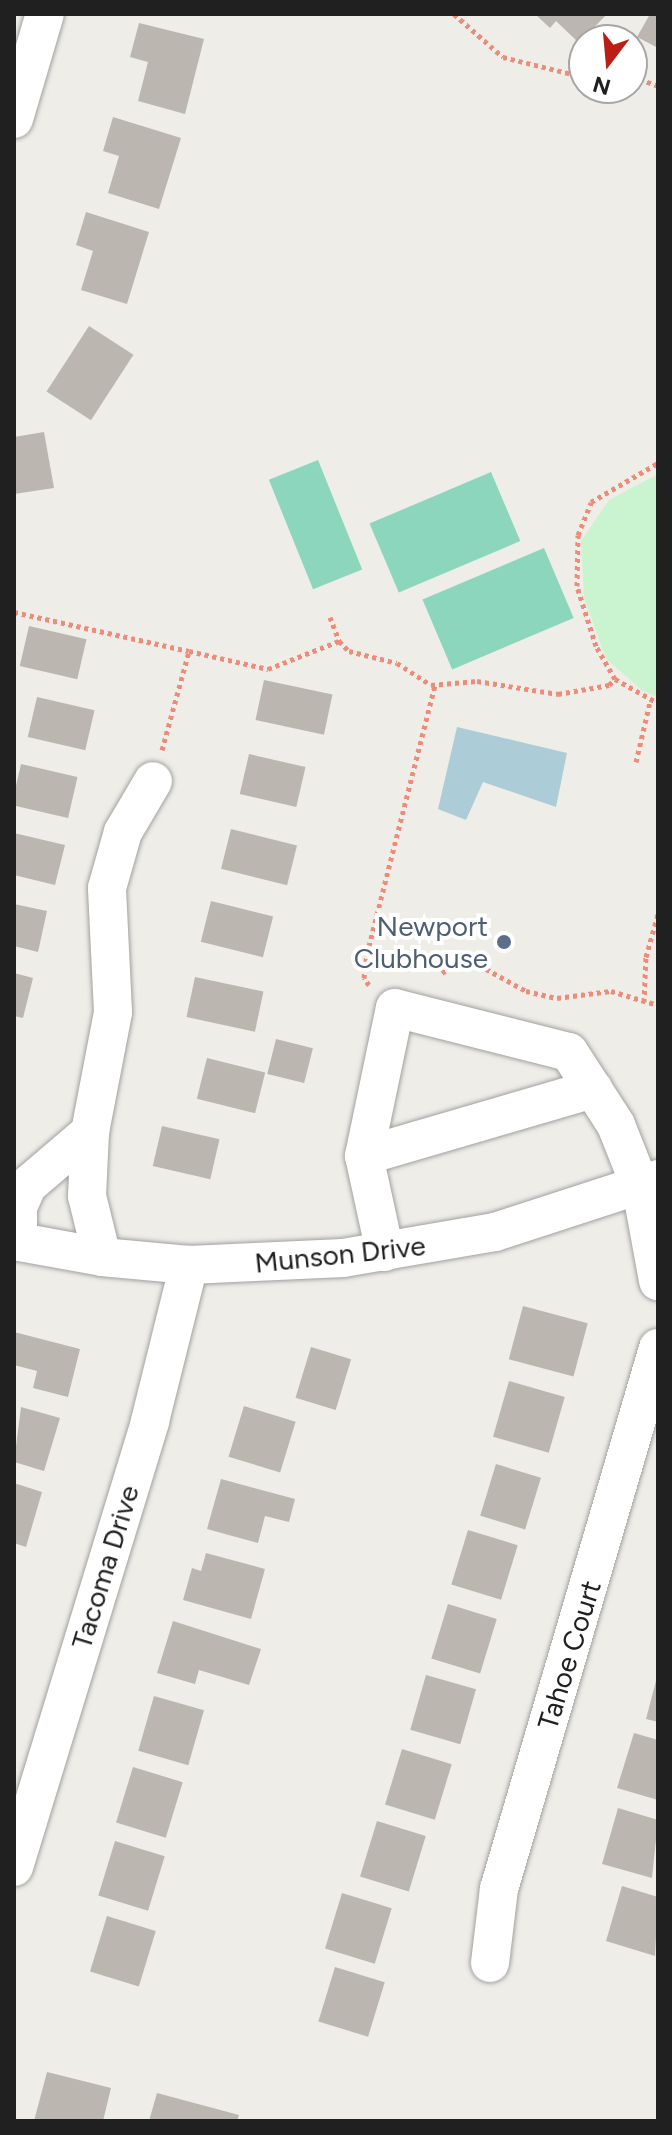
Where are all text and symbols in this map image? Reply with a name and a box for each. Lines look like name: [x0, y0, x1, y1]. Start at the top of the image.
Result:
north arrow: [568, 24, 648, 104]
text: N: [590, 70, 614, 101]
place label: Newport Clubhouse: [354, 909, 488, 975]
marker: Newport Clubhouse: [495, 933, 513, 951]
street label: Munson Drive: [253, 1228, 427, 1280]
street label: Tacoma Drive: [64, 1481, 146, 1653]
street label: Tahoe Court: [530, 1576, 608, 1734]

